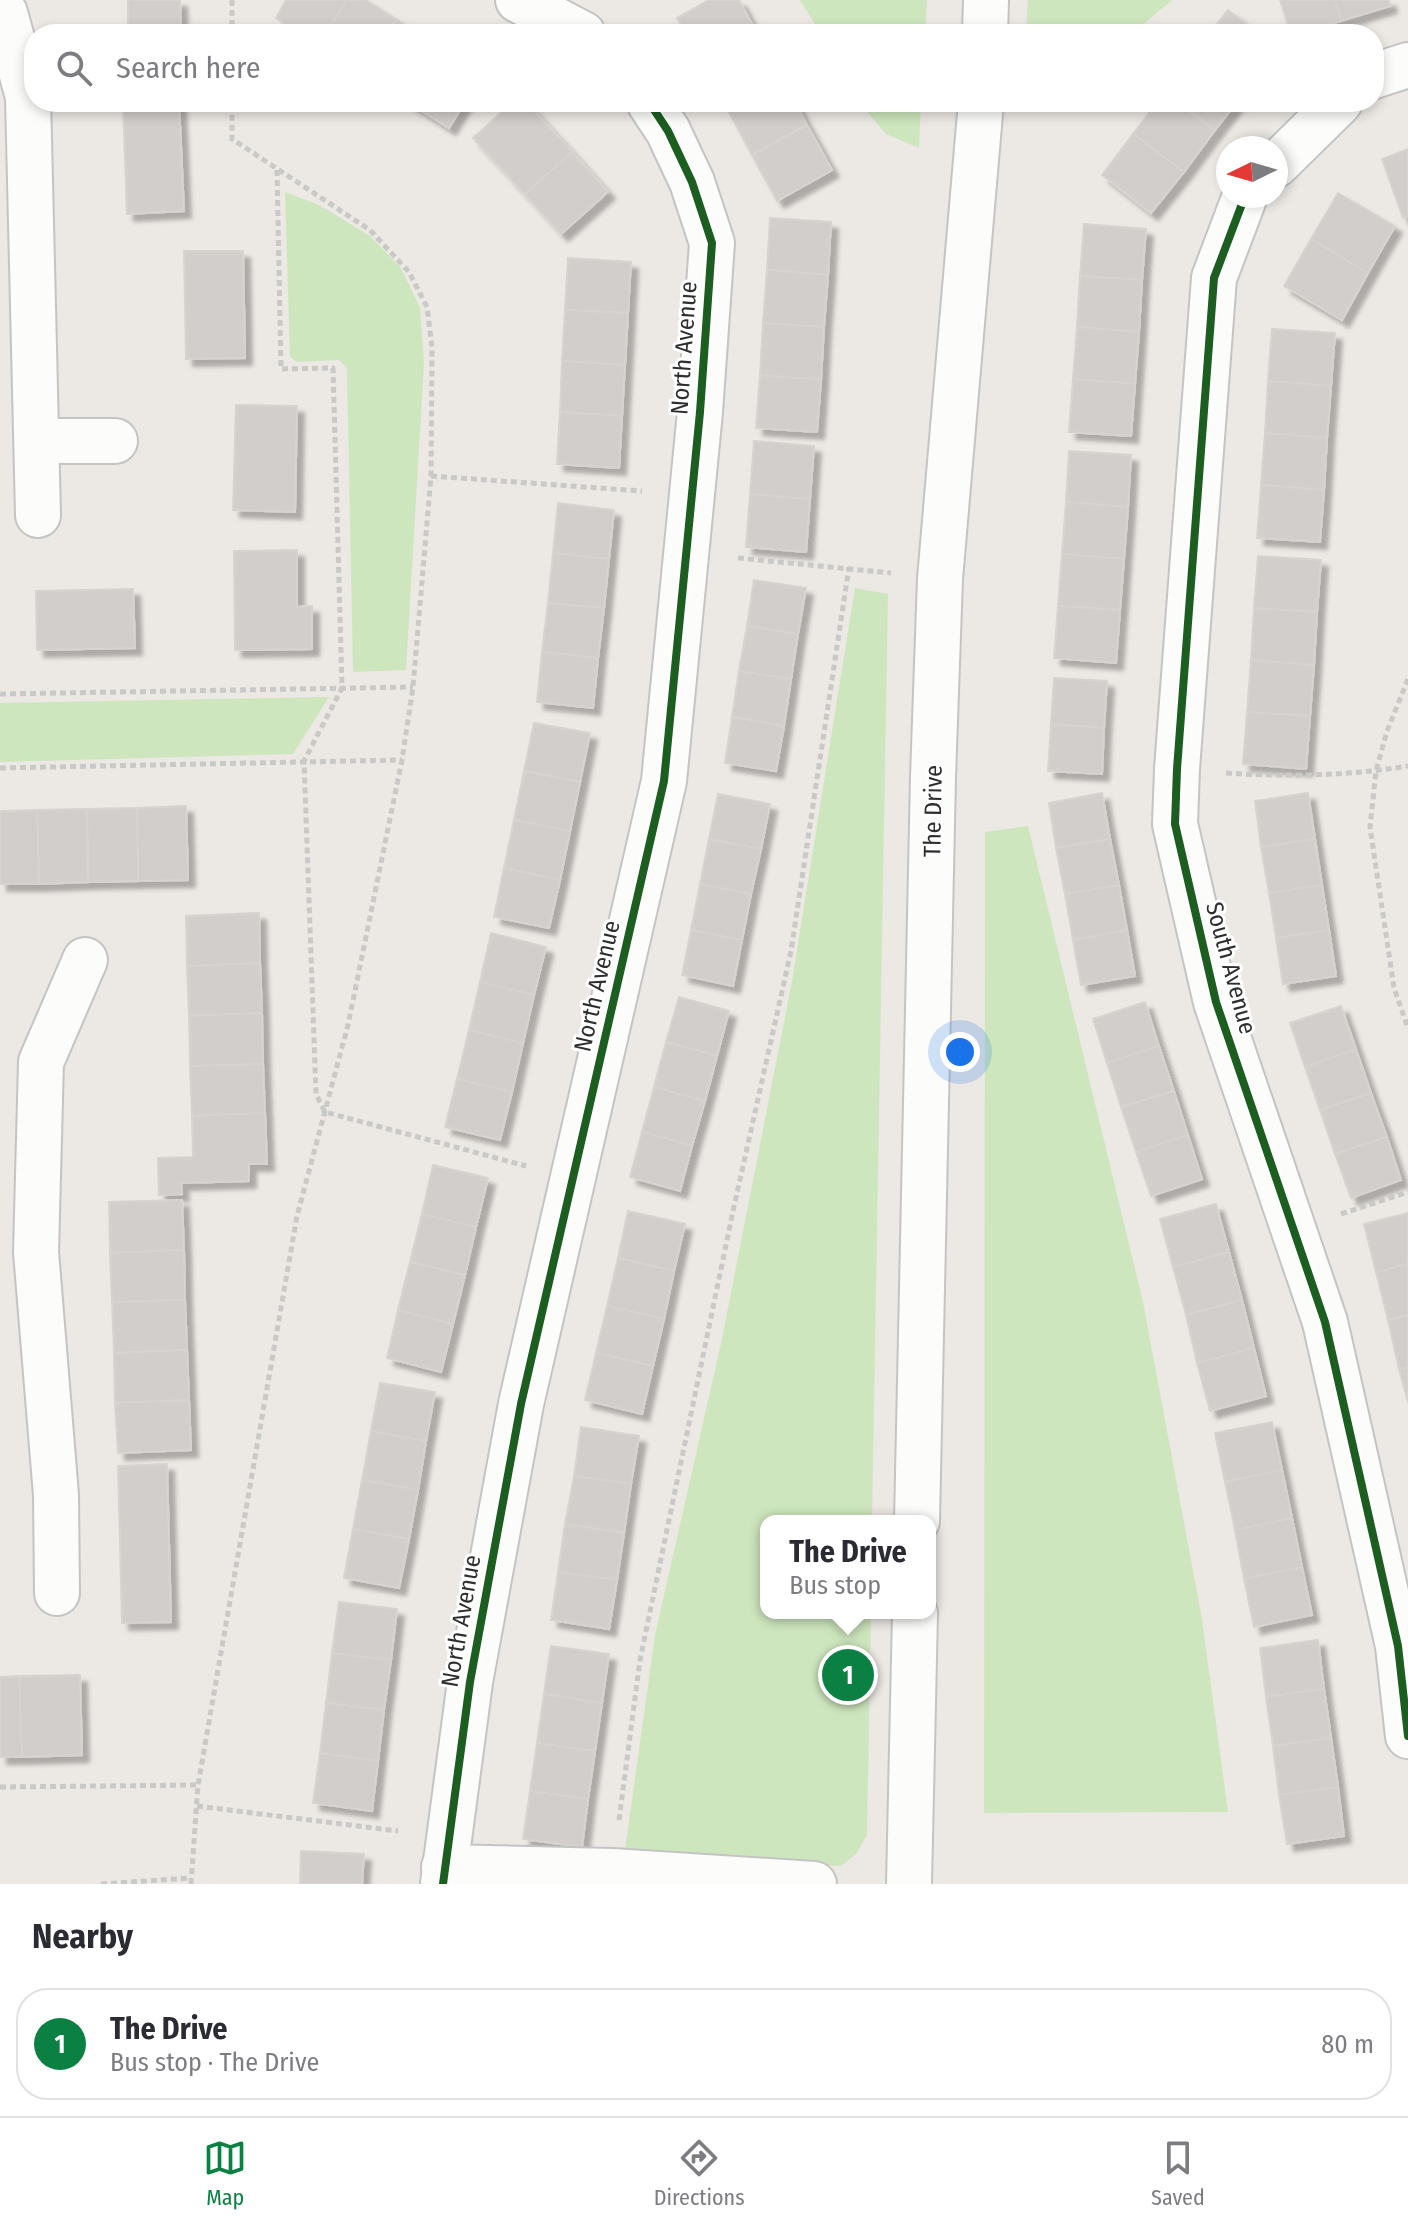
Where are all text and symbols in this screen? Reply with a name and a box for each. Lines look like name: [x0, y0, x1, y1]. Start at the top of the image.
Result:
search box: [24, 24, 1384, 112]
icon: search: [52, 46, 96, 90]
text: Search here: [116, 50, 261, 86]
north arrow: [1216, 136, 1288, 208]
street label: North Avenue: [665, 280, 703, 416]
street label: The Drive: [918, 765, 948, 857]
street label: South Avenue: [1200, 899, 1262, 1037]
street label: North Avenue: [568, 918, 626, 1054]
your location: [940, 1032, 980, 1072]
popup: [760, 1515, 936, 1619]
text: The Drive: [789, 1534, 907, 1570]
street label: North Avenue: [436, 1553, 486, 1689]
text: Bus stop: [789, 1570, 881, 1601]
pin: 1: [822, 1645, 874, 1705]
text: Nearby: [32, 1916, 133, 1957]
text: The Drive: [110, 2011, 228, 2047]
text: 1: [55, 2029, 66, 2060]
text: 80 m: [1321, 2029, 1374, 2060]
text: Bus stop · The Drive: [110, 2047, 319, 2078]
tab: Map: [203, 2136, 247, 2211]
tab: Directions: [654, 2136, 745, 2211]
tab: Saved: [1151, 2136, 1205, 2211]

